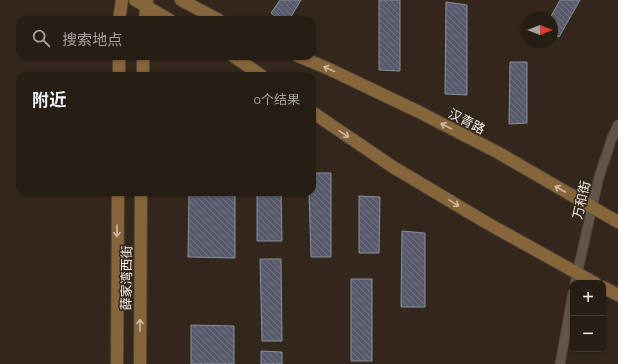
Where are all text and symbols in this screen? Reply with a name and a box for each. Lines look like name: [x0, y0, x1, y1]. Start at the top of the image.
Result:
north arrow: [522, 12, 558, 48]
search box: [16, 16, 316, 60]
icon: search: [30, 27, 52, 49]
text: 搜索地点: [62, 31, 122, 49]
one-way arrow: [324, 65, 336, 72]
text: 附近: [32, 90, 66, 110]
text: 0个结果: [254, 92, 300, 107]
street label: 汉青路: [446, 106, 488, 137]
one-way arrow: [440, 122, 452, 129]
one-way arrow: [339, 130, 350, 138]
street label: 万和街: [570, 179, 593, 221]
one-way arrow: [554, 184, 566, 192]
one-way arrow: [448, 200, 460, 208]
one-way arrow: [114, 224, 121, 237]
street label: 薛家湾西街: [118, 245, 135, 311]
map controls: [570, 280, 606, 352]
button: +: [570, 280, 606, 316]
button: −: [570, 316, 606, 352]
one-way arrow: [136, 319, 144, 332]

